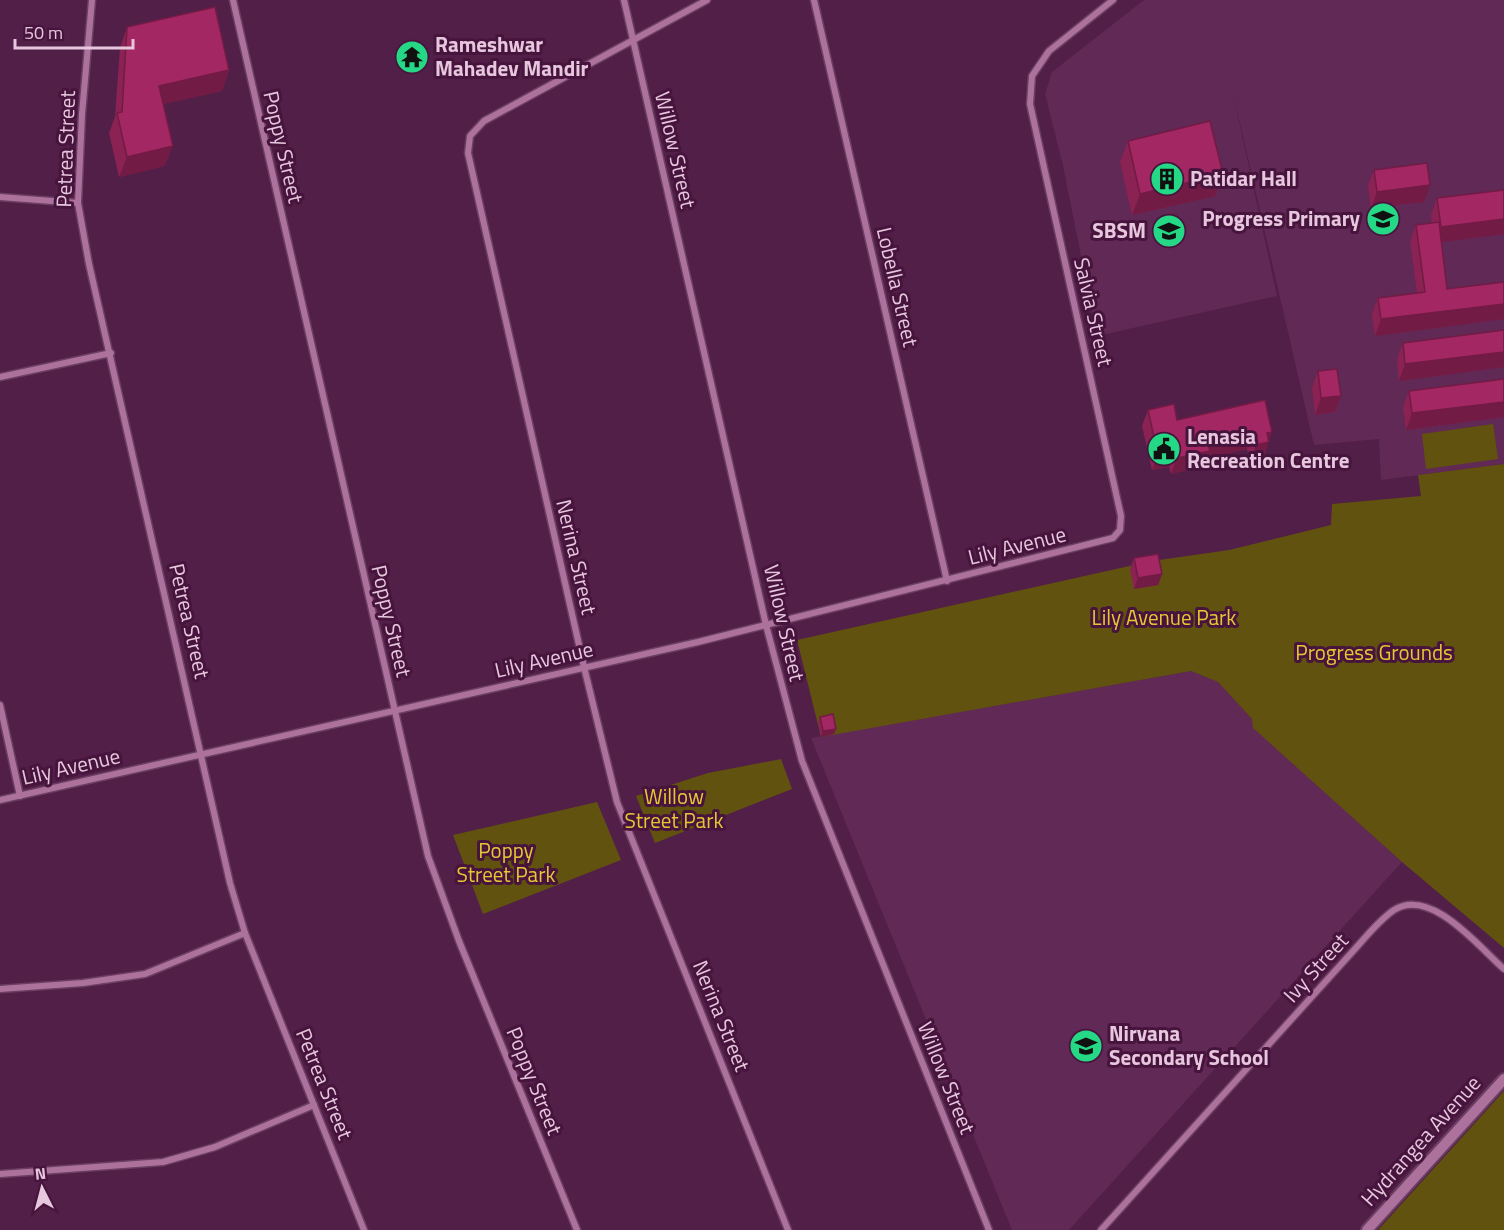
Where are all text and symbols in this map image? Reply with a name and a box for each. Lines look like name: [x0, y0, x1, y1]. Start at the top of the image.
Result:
scale bar: [15, 12, 134, 50]
text: 50 m: [24, 19, 63, 46]
place label: Rameshwar Mahadev Mandir: [435, 28, 589, 84]
temple icon: Rameshwar Mahadev Mandir: [394, 39, 430, 75]
street label: Poppy Street: [256, 87, 313, 207]
street label: Willow Street: [647, 88, 705, 212]
street label: Petrea Street: [47, 89, 83, 208]
building icon: Patidar Hall: [1149, 161, 1185, 197]
place label: Patidar Hall: [1190, 162, 1297, 194]
school or university icon: Progress Primary: [1365, 201, 1401, 237]
place label: Progress Primary: [1202, 202, 1360, 234]
school or university icon: SBSM: [1151, 213, 1187, 249]
place label: SBSM: [1092, 214, 1146, 246]
street label: Lobella Street: [869, 224, 927, 350]
street label: Salvia Street: [1066, 254, 1122, 370]
place label: Lenasia Recreation Centre: [1187, 420, 1349, 476]
public building icon: Lenasia Recreation Centre: [1146, 431, 1182, 467]
street label: Nerina Street: [548, 496, 606, 618]
street label: Lily Avenue: [964, 517, 1069, 573]
street label: Petrea Street: [161, 560, 219, 682]
street label: Poppy Street: [364, 561, 421, 681]
street label: Willow Street: [756, 561, 814, 685]
park label: Lily Avenue Park: [1092, 601, 1236, 633]
street label: Lily Avenue: [491, 632, 596, 686]
park label: Progress Grounds: [1295, 636, 1453, 668]
street label: Lily Avenue: [18, 739, 123, 793]
park label: Willow Street Park: [625, 780, 723, 836]
park label: Poppy Street Park: [457, 834, 555, 890]
street label: Ivy Street: [1275, 925, 1356, 1009]
street label: Nerina Street: [685, 955, 759, 1076]
street label: Willow Street: [910, 1017, 984, 1139]
place label: Nirvana Secondary School: [1109, 1017, 1269, 1073]
street label: Poppy Street: [499, 1022, 571, 1140]
street label: Petrea Street: [288, 1023, 362, 1145]
school or university icon: Nirvana Secondary School: [1068, 1028, 1104, 1064]
street label: Hydrangea Avenue: [1353, 1068, 1488, 1213]
north arrow: [12, 1158, 72, 1218]
text: N: [34, 1161, 47, 1186]

